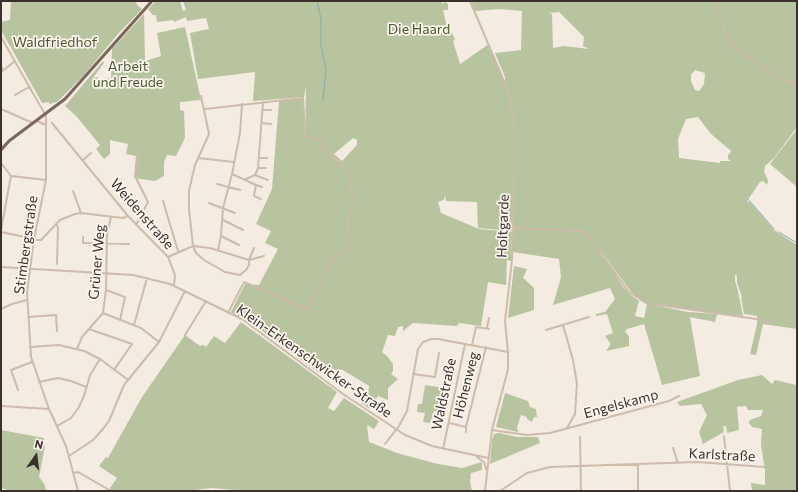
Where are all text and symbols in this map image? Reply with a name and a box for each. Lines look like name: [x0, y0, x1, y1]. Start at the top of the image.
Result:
park label: Die Haard: [388, 21, 450, 37]
park label: Waldfriedhof: [13, 34, 97, 50]
park label: Arbeit und Freude: [93, 58, 163, 90]
street label: Weidenstraße: [107, 175, 177, 253]
street label: Holtgarde: [493, 194, 513, 258]
street label: Stimbergstraße: [11, 195, 41, 295]
street label: Grüner Weg: [85, 224, 109, 300]
street label: Klein-Erkenschwicker-Straße: [233, 301, 395, 421]
street label: Höhenweg: [450, 350, 482, 420]
street label: Waldstraße: [428, 356, 460, 432]
street label: Engelskamp: [582, 386, 660, 422]
north arrow: [16, 436, 56, 476]
text: N: [33, 437, 45, 451]
street label: Karlstraße: [688, 445, 756, 465]

